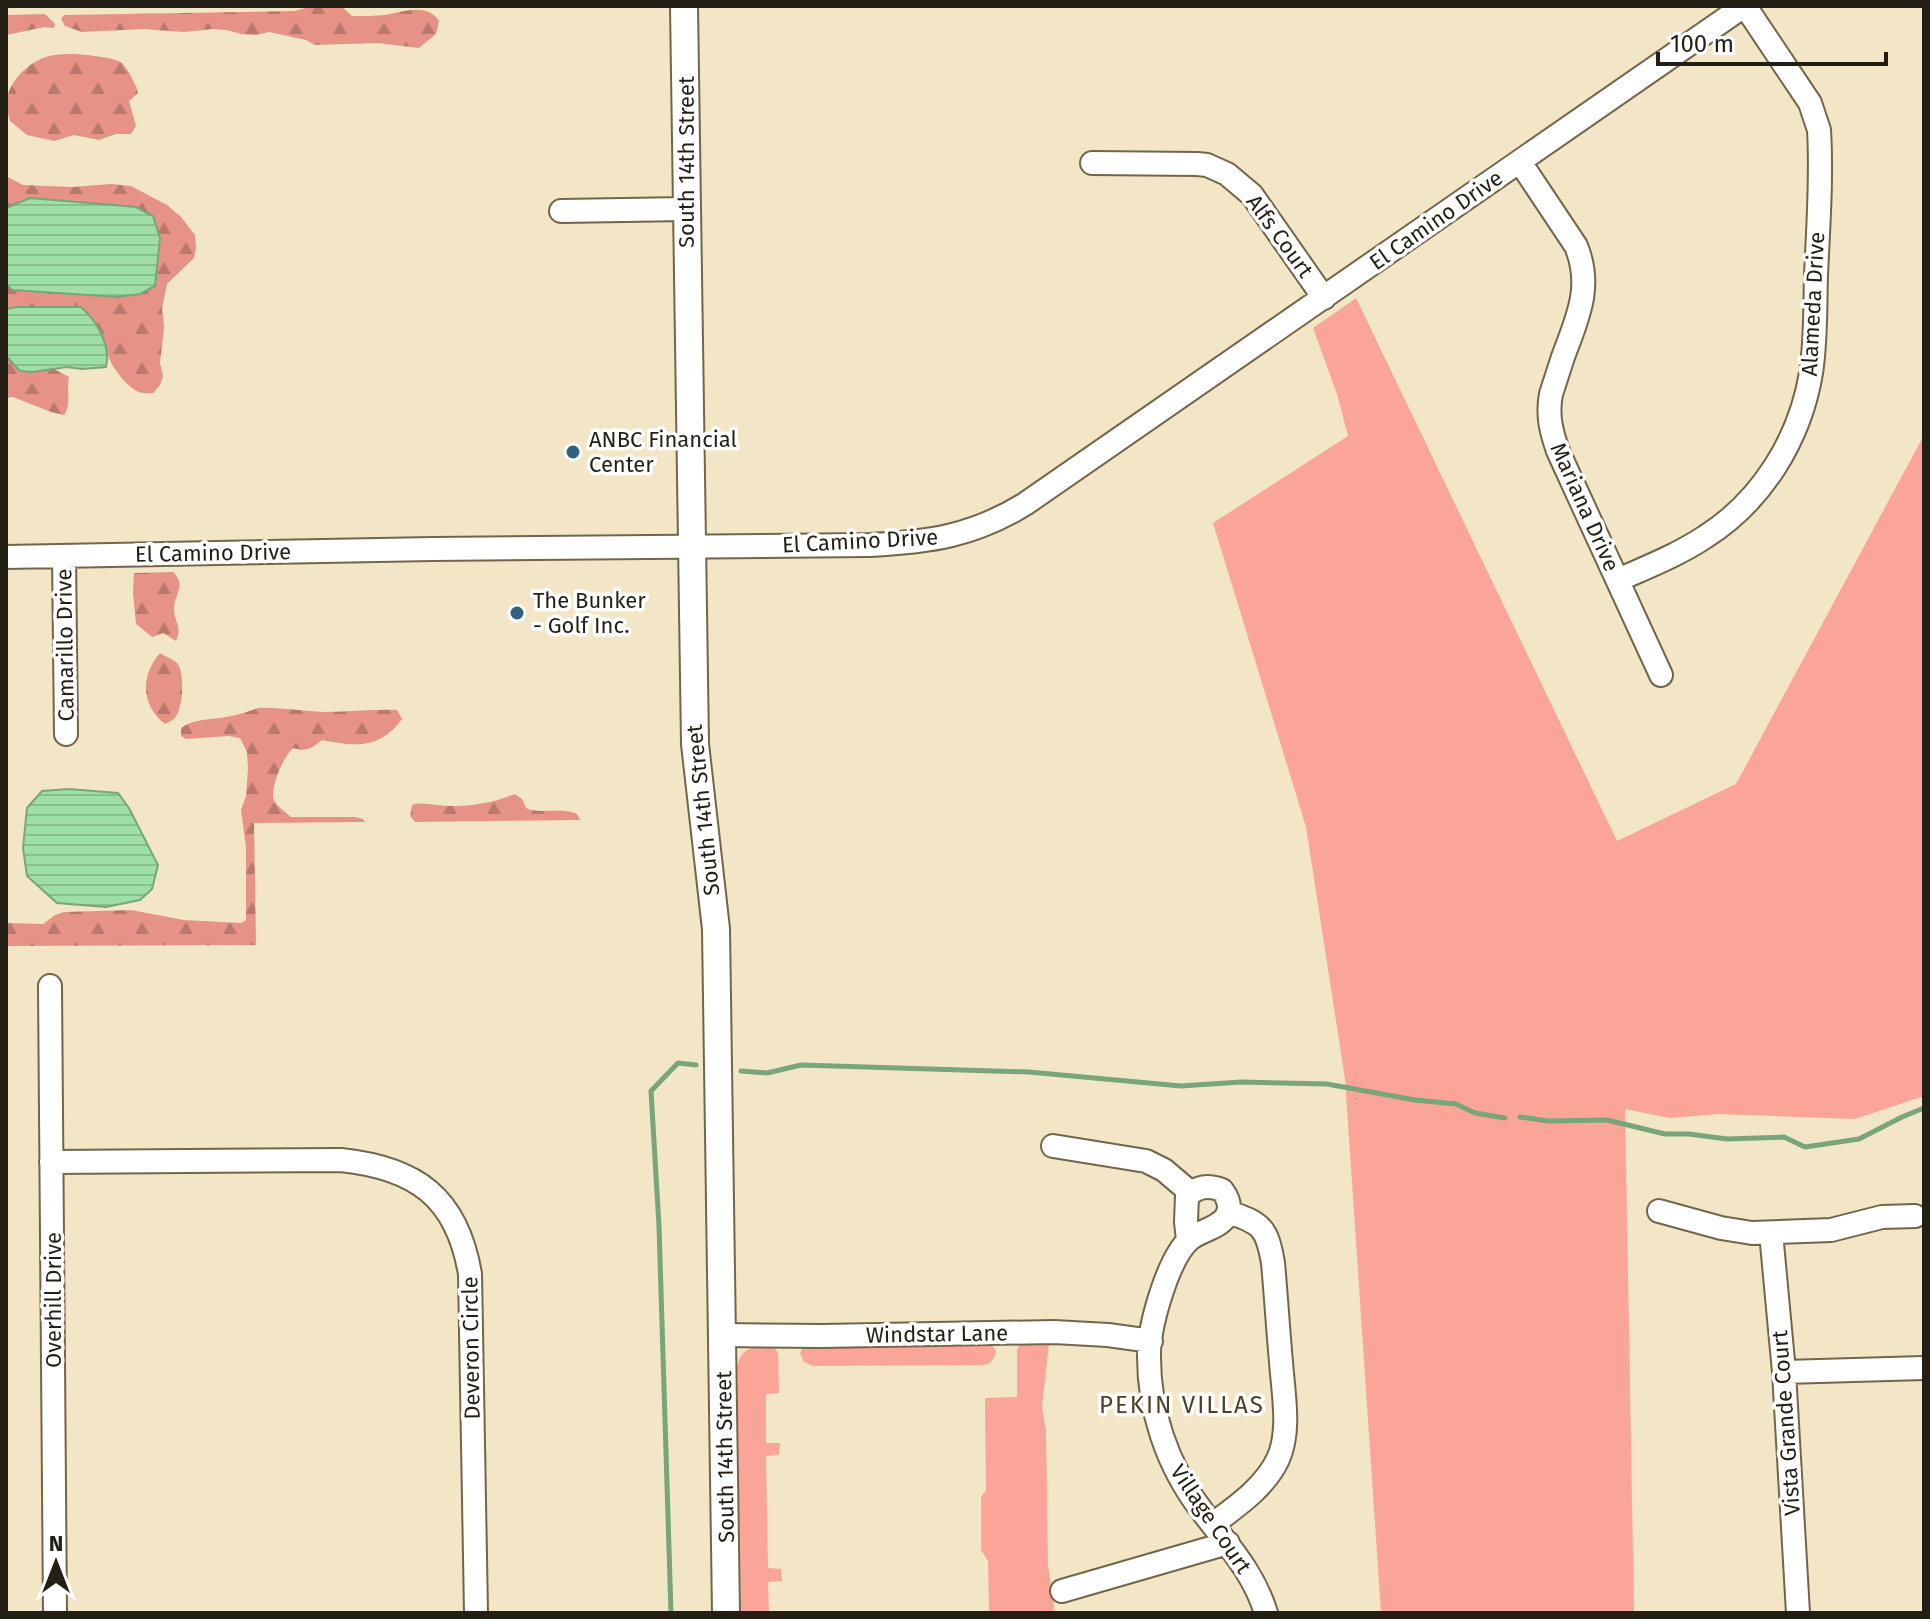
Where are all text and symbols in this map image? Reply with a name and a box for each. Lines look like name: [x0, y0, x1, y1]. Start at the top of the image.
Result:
scale bar: [1658, 16, 1886, 66]
text: 100 m: [1670, 30, 1734, 58]
street label: South 14th Street: [673, 76, 700, 248]
street label: El Camino Drive: [1364, 164, 1508, 276]
street label: Alfs Court: [1241, 189, 1319, 283]
street label: Alameda Drive: [1796, 231, 1830, 377]
place label: ANBC Financial Center: [589, 426, 737, 478]
street label: Mariana Drive: [1545, 438, 1625, 576]
marker: ANBC Financial Center: [564, 443, 582, 461]
street label: El Camino Drive: [781, 523, 939, 559]
street label: El Camino Drive: [135, 538, 291, 568]
street label: Camarillo Drive: [50, 568, 80, 722]
place label: The Bunker - Golf Inc.: [533, 587, 646, 639]
marker: The Bunker - Golf Inc.: [508, 604, 526, 622]
street label: South 14th Street: [681, 723, 725, 897]
street label: Overhill Drive: [40, 1232, 67, 1368]
street label: Deveron Circle: [456, 1276, 486, 1420]
street label: Windstar Lane: [866, 1319, 1008, 1349]
street label: Vista Grande Court: [1766, 1329, 1806, 1517]
street label: South 14th Street: [710, 1371, 740, 1543]
district label: PEKIN VILLAS: [1099, 1391, 1265, 1419]
street label: Village Court: [1165, 1459, 1257, 1579]
north arrow: [16, 1523, 96, 1603]
text: N: [49, 1530, 63, 1557]

